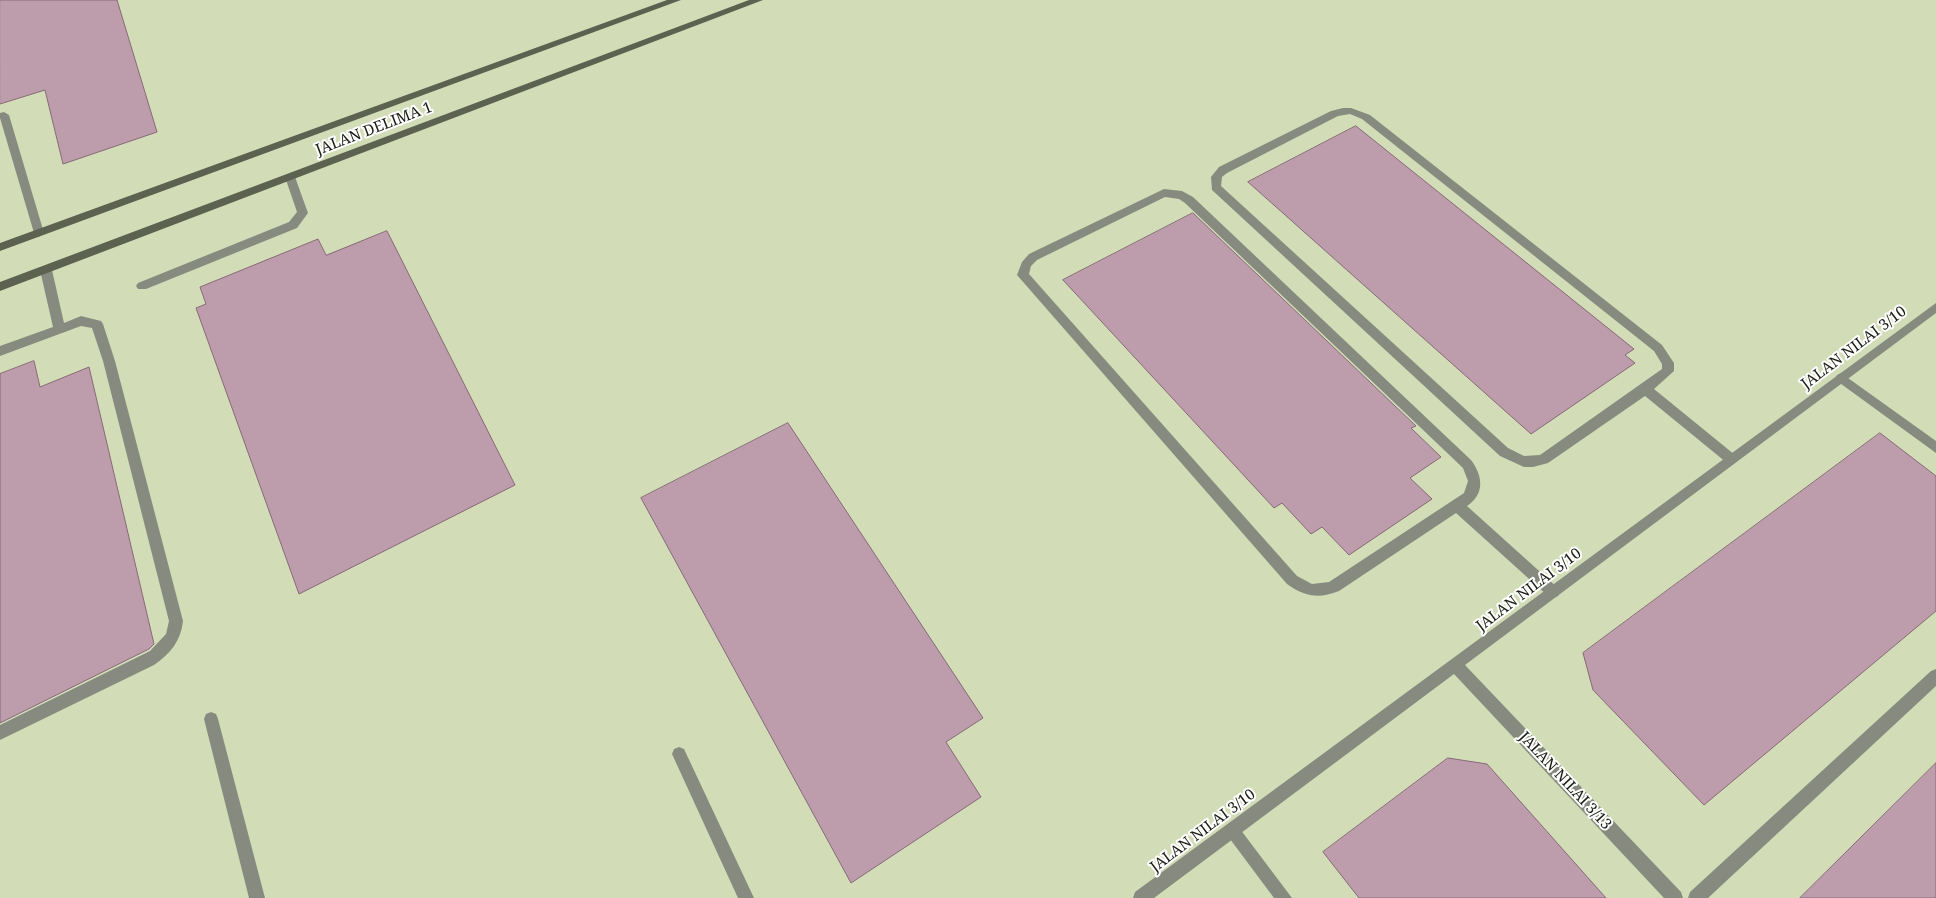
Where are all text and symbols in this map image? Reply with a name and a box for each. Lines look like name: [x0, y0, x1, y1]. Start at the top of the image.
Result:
street label: JALAN DELIMA 1: [313, 99, 435, 159]
street label: JALAN NILAI 3/10: [1798, 303, 1910, 393]
street label: JALAN NILAI 3/10: [1473, 545, 1585, 635]
street label: JALAN NILAI 3/13: [1515, 728, 1615, 834]
street label: JALAN NILAI 3/10: [1147, 786, 1259, 876]

